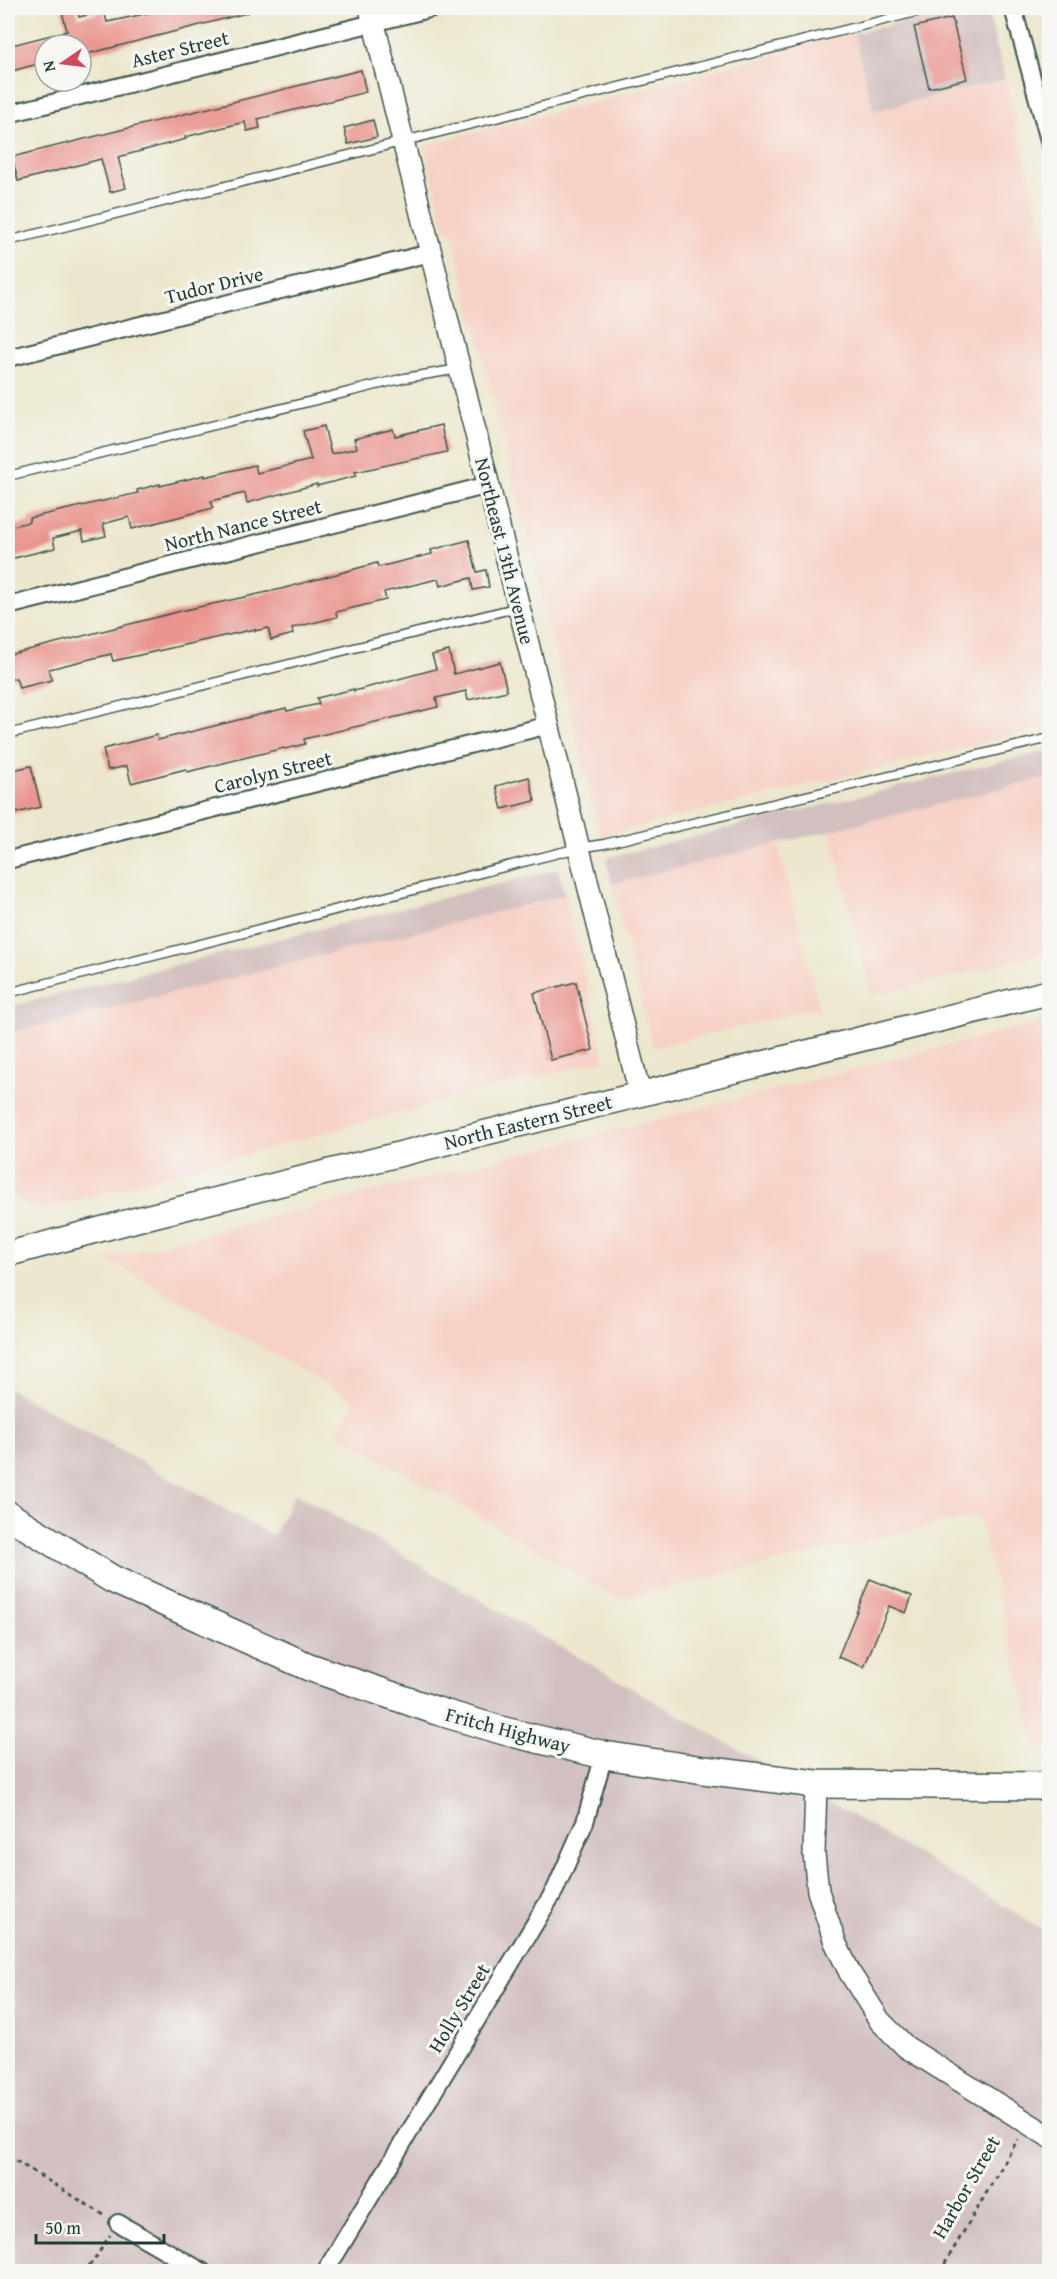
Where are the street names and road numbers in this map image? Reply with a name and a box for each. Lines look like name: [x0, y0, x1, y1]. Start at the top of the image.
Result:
street label: Aster Street: [128, 22, 232, 75]
street label: Tudor Drive: [162, 258, 266, 311]
street label: Northeast 13th Avenue: [468, 454, 543, 647]
street label: North Nance Street: [161, 491, 325, 558]
street label: Carolyn Street: [211, 743, 335, 800]
street label: North Eastern Street: [441, 1087, 615, 1156]
street label: Fritch Highway: [442, 1699, 574, 1760]
street label: Holly Street: [420, 1958, 497, 2058]
street label: Harbor Street: [924, 2130, 1007, 2244]

